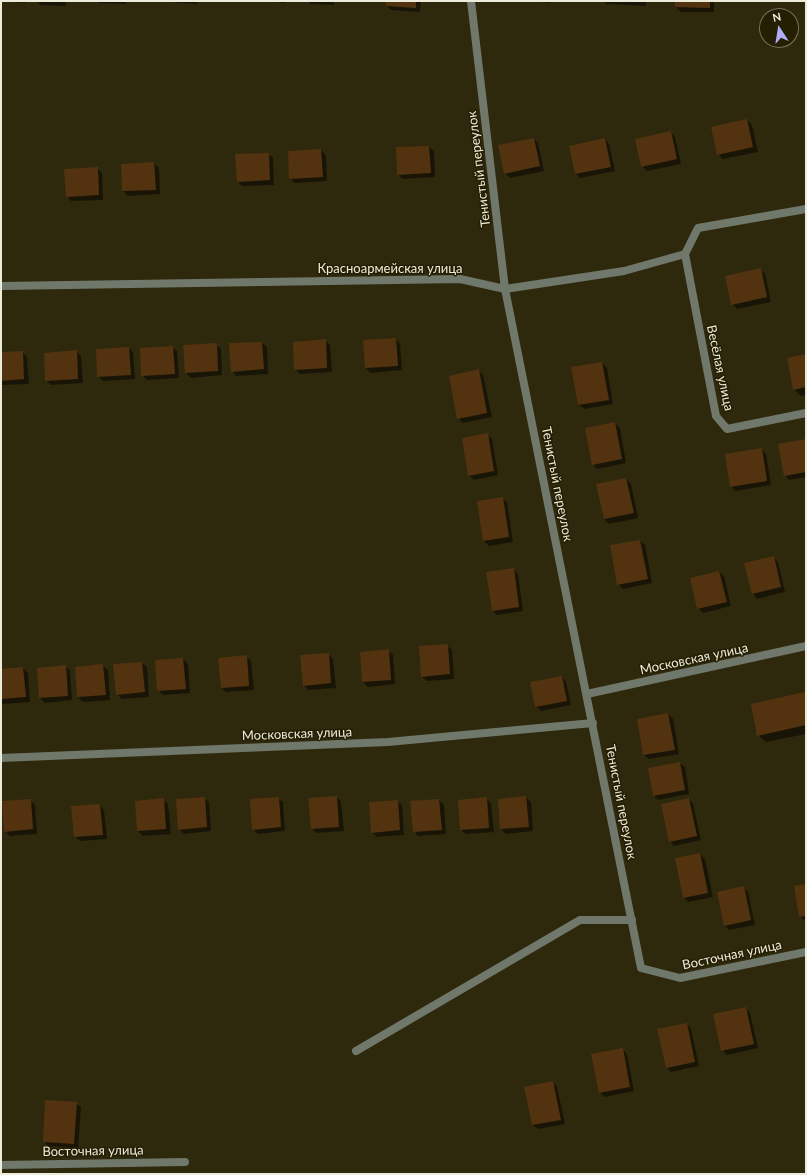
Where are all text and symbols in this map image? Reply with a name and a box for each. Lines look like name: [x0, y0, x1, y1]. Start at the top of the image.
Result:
north arrow: [759, 8, 799, 48]
text: N: [771, 10, 782, 24]
street label: Тенистый переулок: [464, 110, 494, 228]
street label: Красноармейская улица: [317, 261, 463, 277]
street label: Весёлая улица: [703, 324, 737, 412]
street label: Тенистый переулок: [538, 425, 576, 543]
street label: Московская улица: [638, 640, 750, 678]
street label: Московская улица: [242, 724, 352, 744]
street label: Тенистый переулок: [602, 743, 640, 861]
street label: Восточная улица: [681, 937, 783, 973]
street label: Восточная улица: [42, 1142, 144, 1160]

